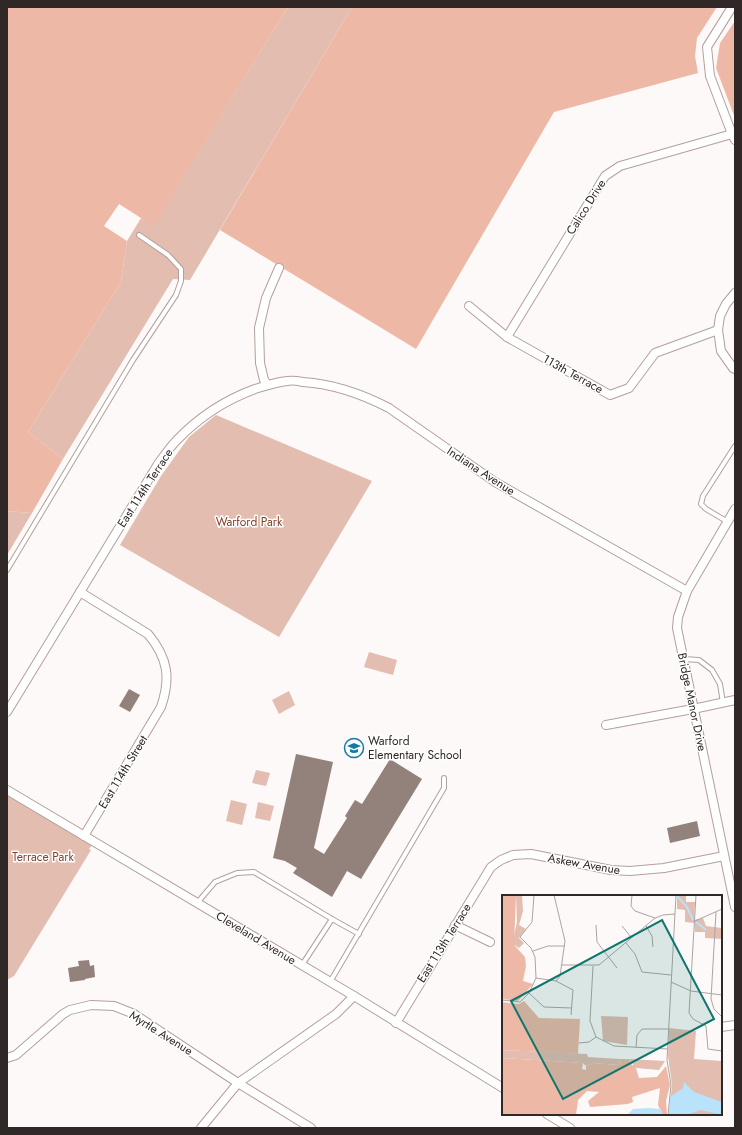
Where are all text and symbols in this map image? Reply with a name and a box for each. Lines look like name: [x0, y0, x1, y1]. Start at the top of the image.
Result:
street label: Calico Drive: [562, 176, 610, 238]
street label: 113th Terrace: [540, 350, 606, 398]
street label: Indiana Avenue: [443, 442, 519, 500]
street label: East 114th Terrace: [113, 445, 177, 531]
park label: Warford Park: [216, 513, 283, 531]
street label: Bridge Manor Drive: [673, 651, 711, 753]
street label: East 114th Street: [94, 732, 152, 812]
place label: Warford Elementary School: [368, 732, 462, 764]
school or university icon: Warford Elementary School: [343, 737, 365, 759]
park label: Terrace Park: [12, 848, 74, 866]
street label: Askew Avenue: [546, 849, 622, 879]
inset map: [502, 895, 722, 1115]
street label: East 113th Terrace: [412, 900, 476, 986]
street label: Cleveland Avenue: [212, 907, 300, 969]
street label: Myrtle Avenue: [126, 1006, 196, 1060]

